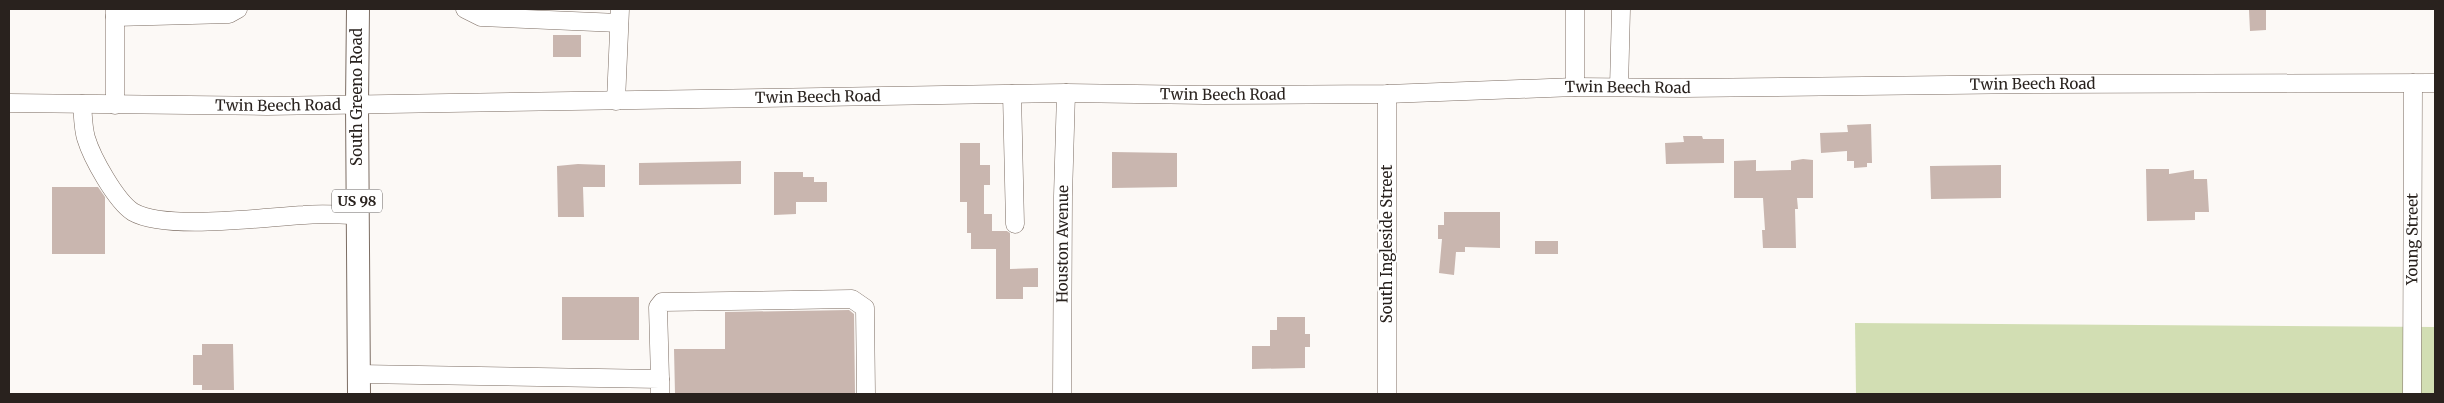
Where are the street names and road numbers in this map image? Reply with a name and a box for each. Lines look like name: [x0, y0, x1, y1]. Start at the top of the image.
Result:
street label: South Greeno Road: [347, 28, 366, 166]
street label: Twin Beech Road: [1970, 74, 2096, 94]
street label: Twin Beech Road: [1564, 77, 1691, 97]
street label: Twin Beech Road: [1160, 84, 1286, 104]
street label: Twin Beech Road: [755, 86, 881, 107]
street label: Twin Beech Road: [215, 95, 341, 115]
street label: South Ingleside Street: [1377, 165, 1396, 323]
street label: Houston Avenue: [1052, 185, 1072, 303]
road number: US 98: [332, 190, 382, 212]
street label: Young Street: [2402, 193, 2422, 286]

